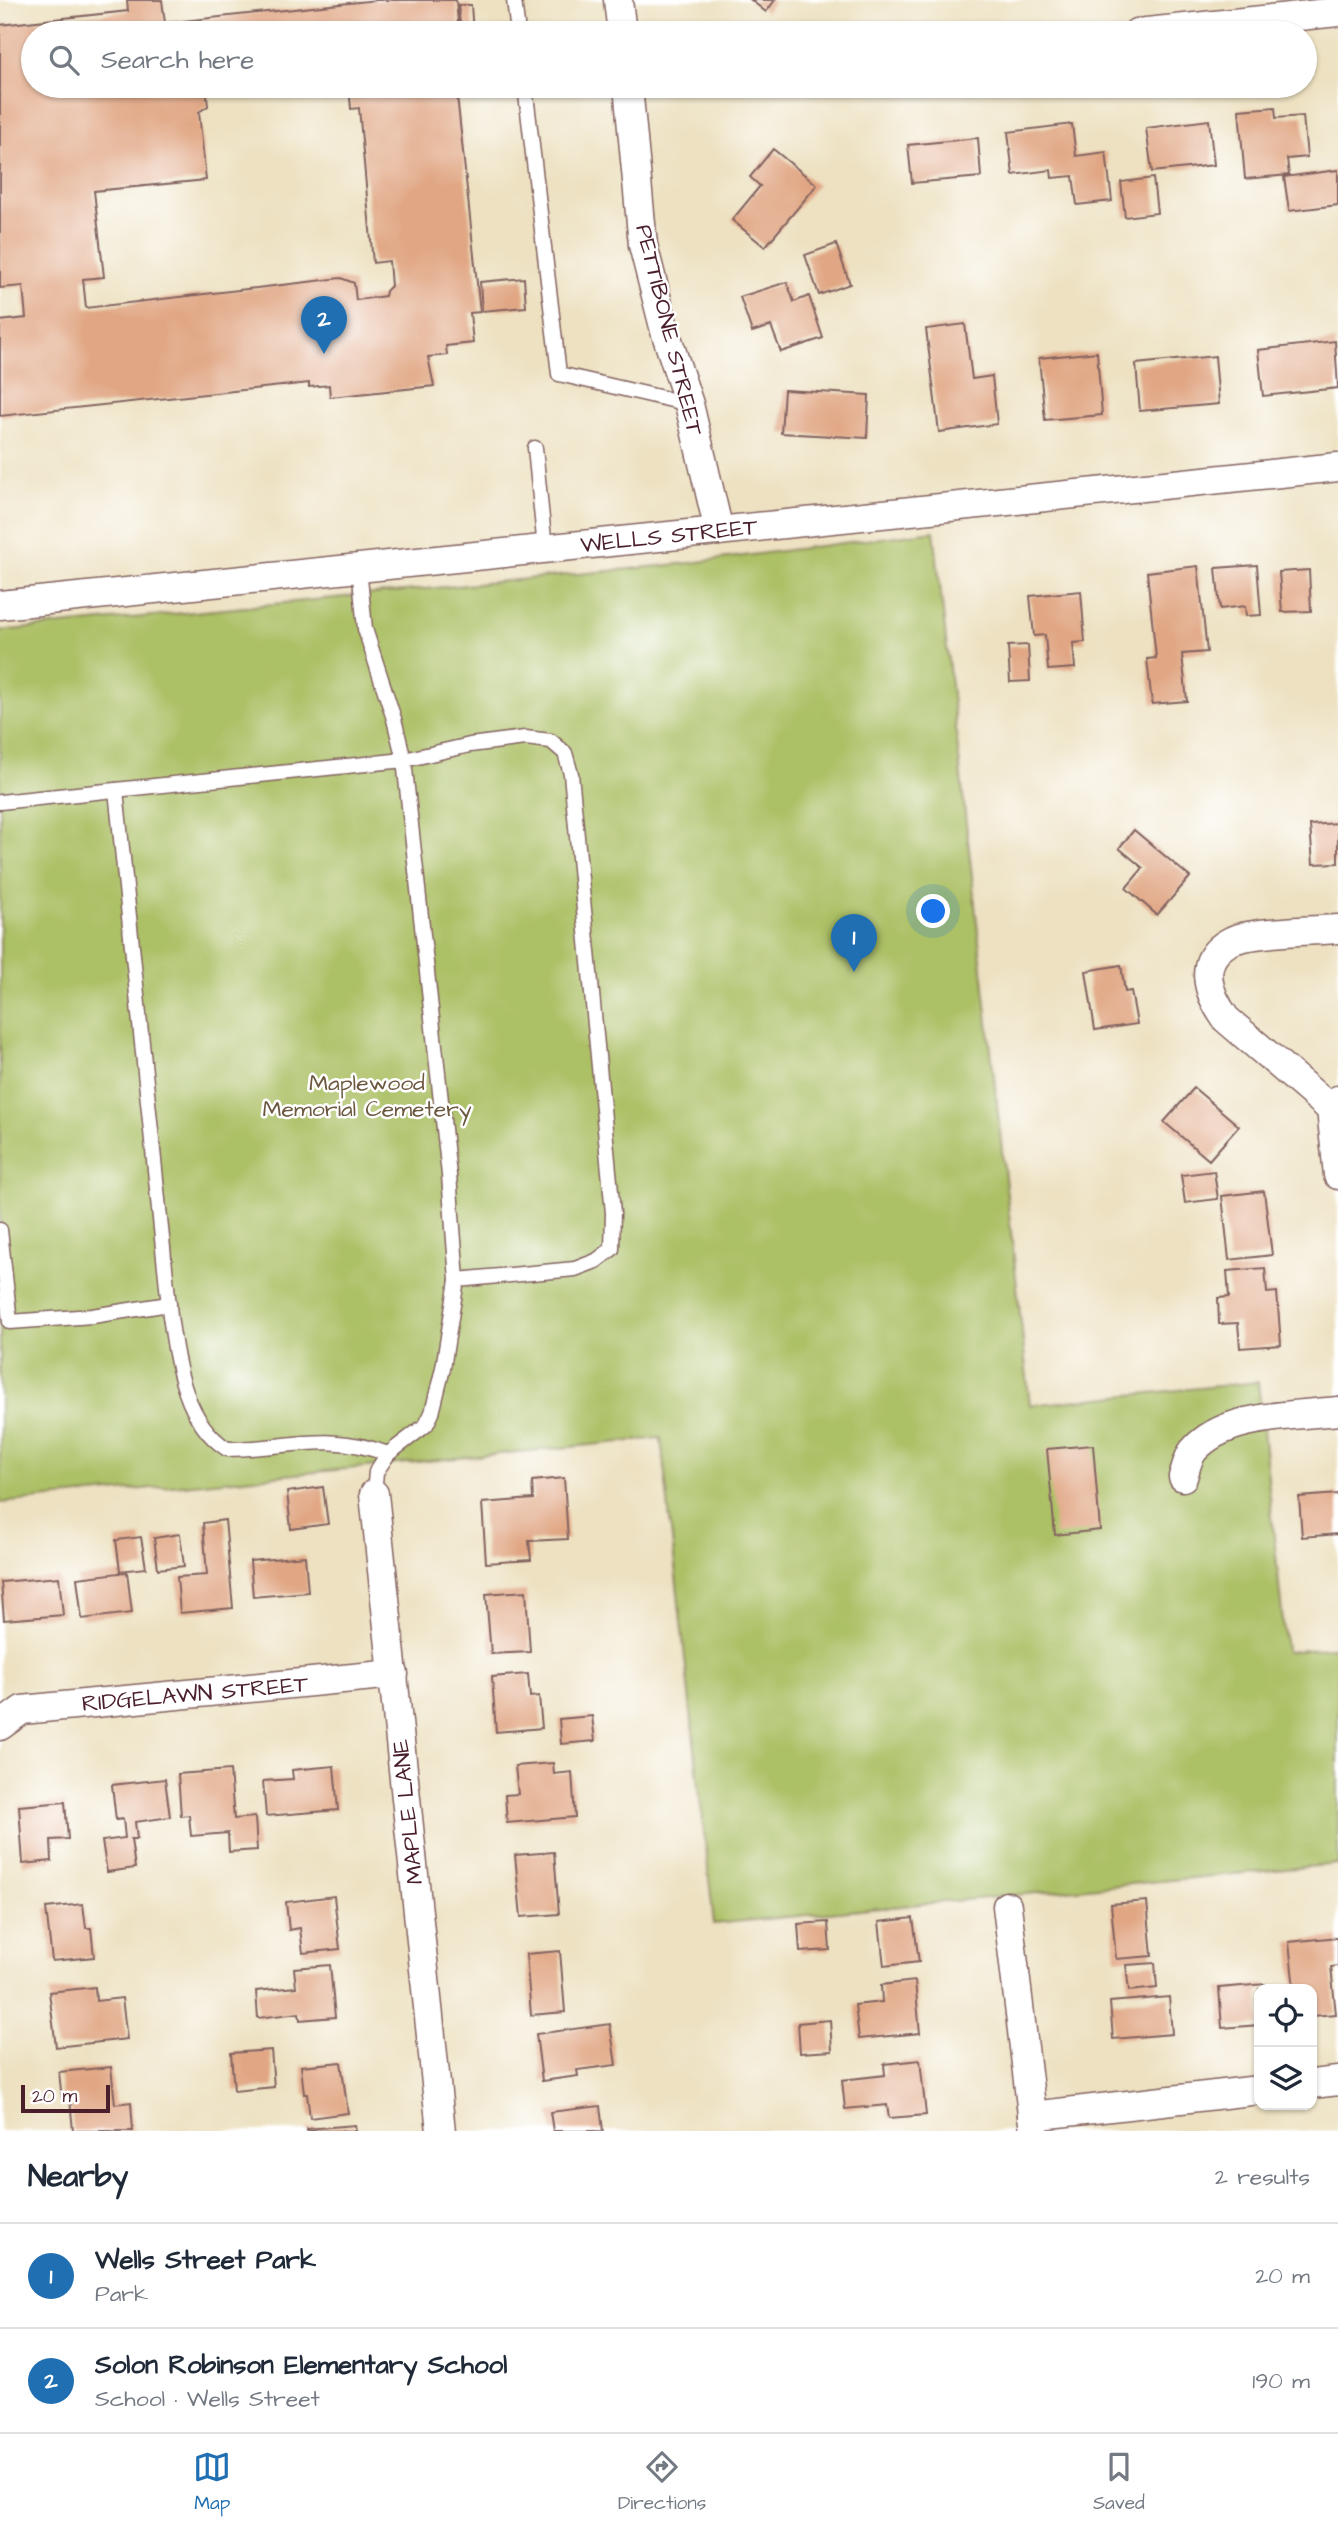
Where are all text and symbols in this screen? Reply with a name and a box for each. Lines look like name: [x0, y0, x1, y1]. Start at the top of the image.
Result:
search box: [21, 21, 1317, 98]
icon: search: [45, 41, 83, 79]
text: Search here: [101, 42, 254, 78]
street label: PETTIBONE STREET: [627, 221, 711, 440]
pin: 2: [301, 296, 347, 354]
street label: WELLS STREET: [579, 511, 760, 561]
your location: [916, 894, 950, 928]
pin: 1: [831, 914, 877, 972]
park label: Maplewood Memorial Cemetery: [262, 1067, 472, 1126]
street label: RIDGELAWN STREET: [80, 1668, 310, 1720]
street label: MAPLE LANE: [384, 1737, 432, 1886]
map controls: [1254, 1984, 1317, 2110]
button: locate: [1254, 1984, 1317, 2047]
button: layers: [1254, 2047, 1317, 2110]
scale bar: [21, 2082, 110, 2114]
text: 20 m: [32, 2083, 77, 2110]
text: Nearby: [28, 2156, 128, 2198]
text: 2 results: [1215, 2161, 1310, 2193]
text: Wells Street Park: [95, 2242, 316, 2278]
text: 1: [50, 2260, 52, 2292]
text: 20 m: [1255, 2260, 1310, 2292]
text: Park: [95, 2278, 148, 2310]
text: Solon Robinson Elementary School: [95, 2347, 507, 2383]
text: 2: [44, 2365, 58, 2397]
text: 190 m: [1252, 2365, 1310, 2397]
text: School · Wells Street: [95, 2383, 320, 2415]
tab: Map: [193, 2448, 231, 2517]
tab: Directions: [618, 2448, 706, 2517]
tab: Saved: [1093, 2448, 1145, 2517]

